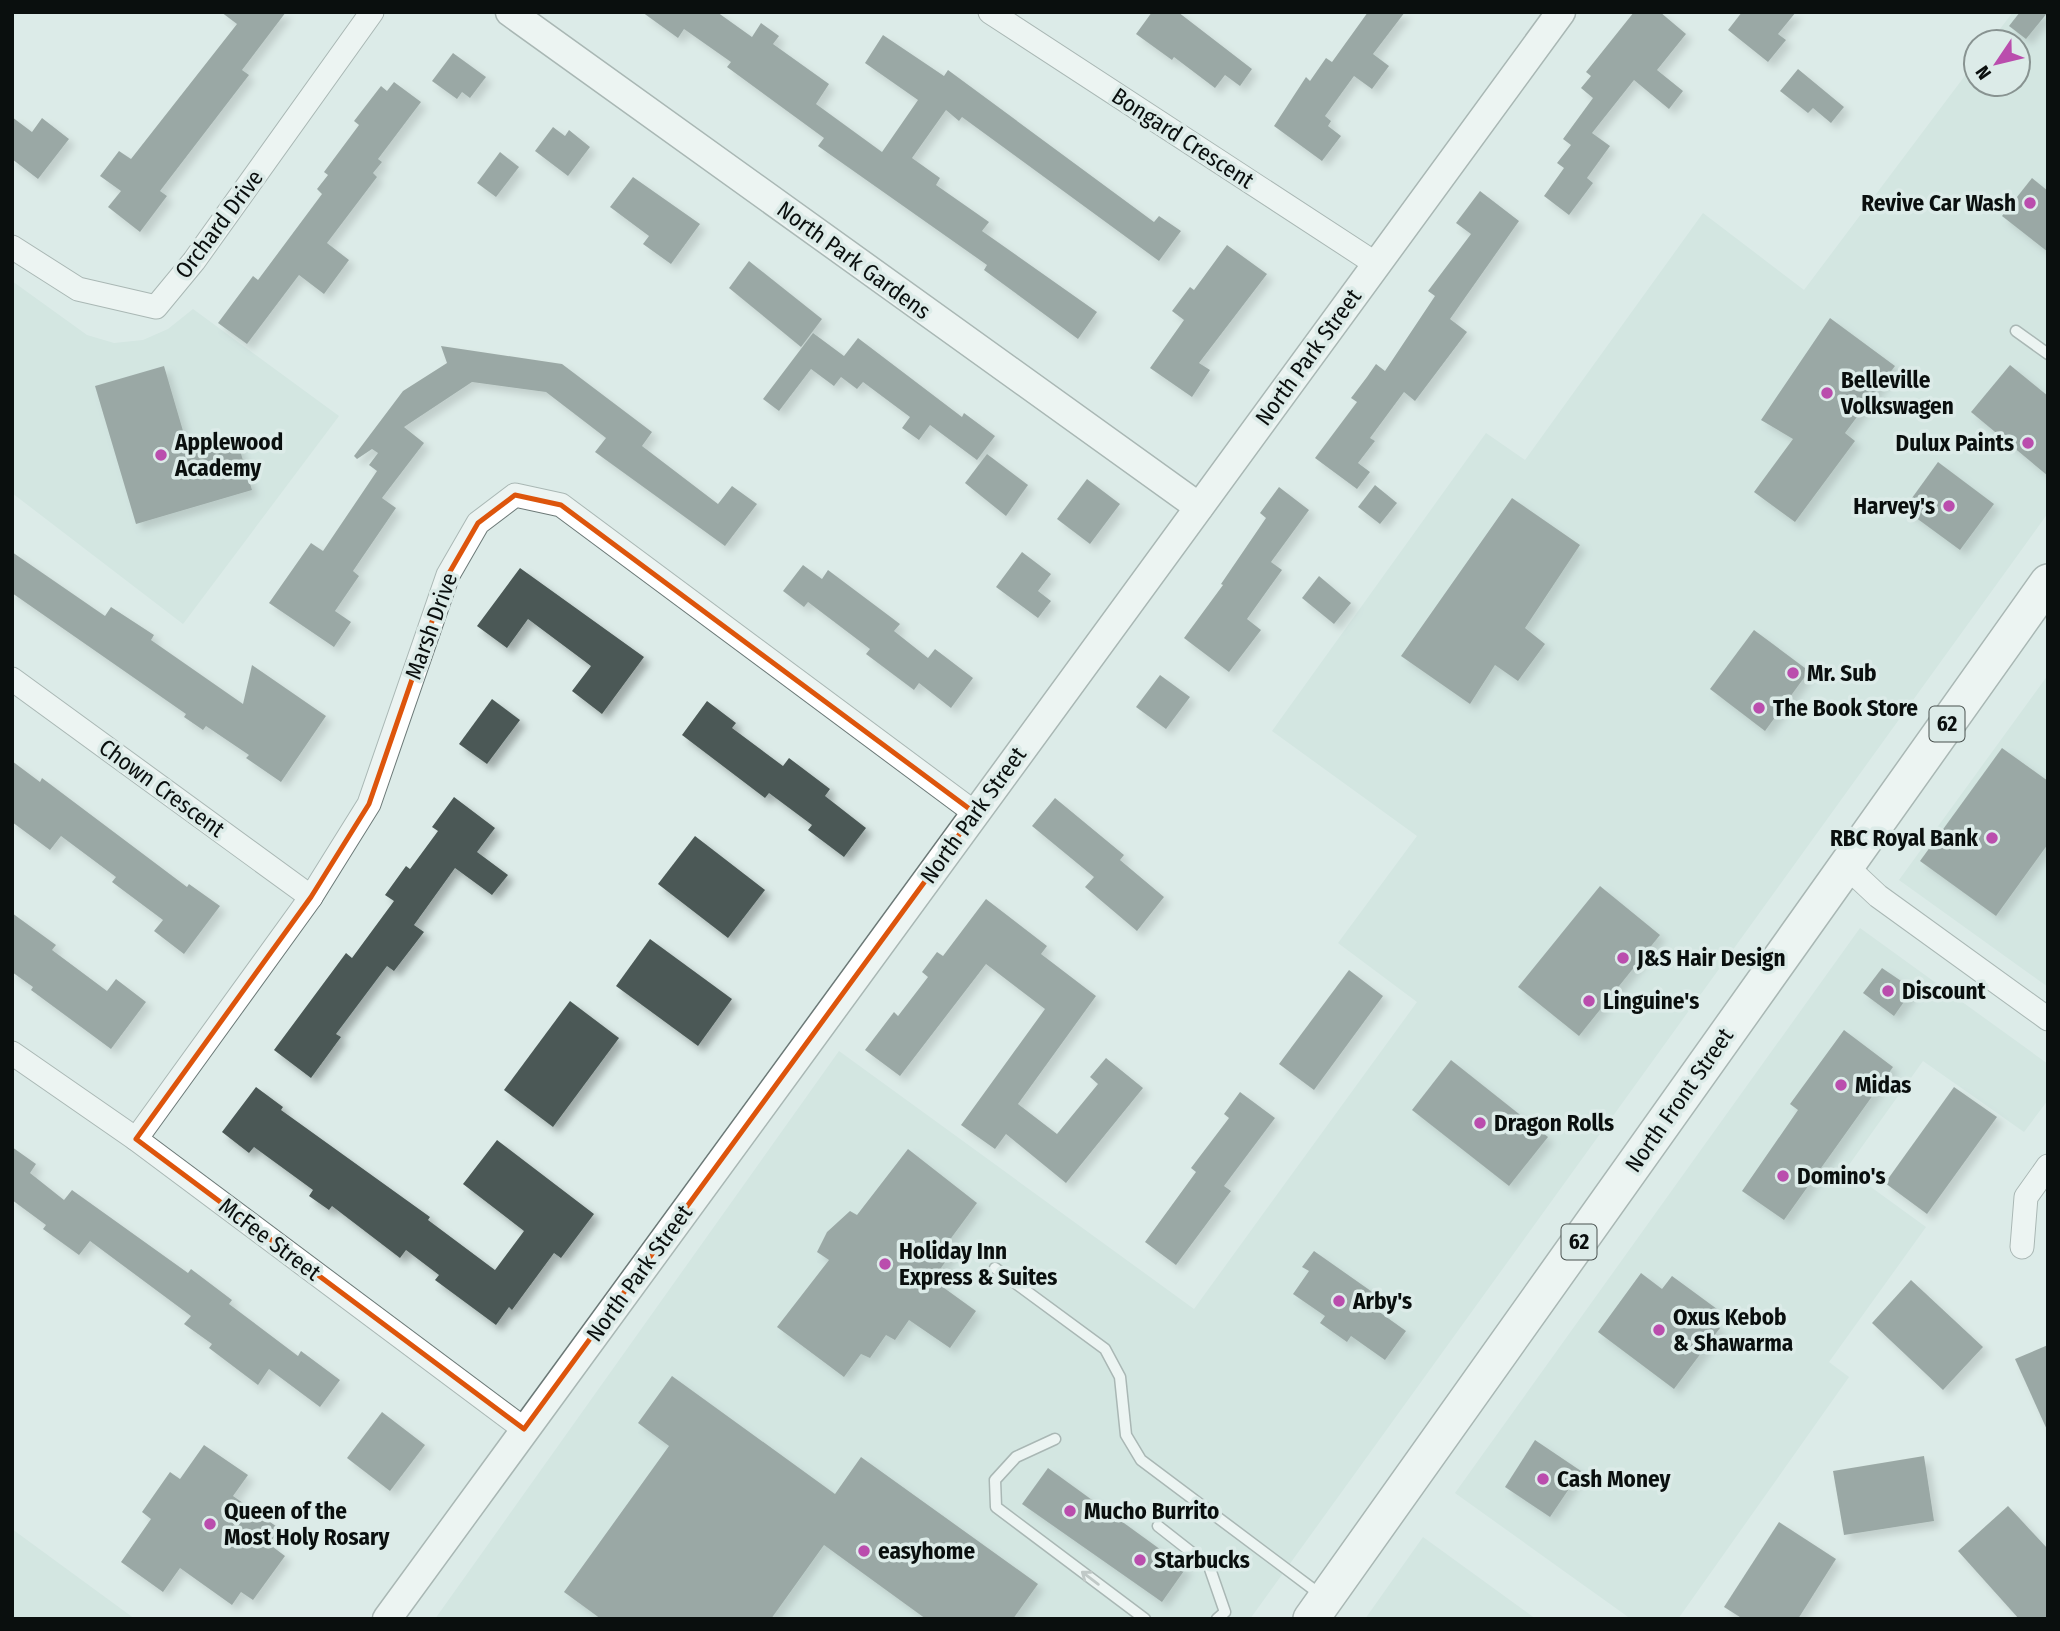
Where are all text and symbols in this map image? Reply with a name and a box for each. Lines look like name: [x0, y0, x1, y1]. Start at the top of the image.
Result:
north arrow: [1962, 28, 2032, 98]
text: N: [1971, 61, 1996, 84]
street label: Bongard Crescent: [1107, 82, 1260, 195]
street label: Orchard Drive: [169, 164, 269, 284]
place label: Revive Car Wash: [1861, 189, 2016, 217]
street label: North Park Gardens: [772, 195, 936, 325]
marker: Revive Car Wash: [2022, 195, 2038, 211]
street label: North Park Street: [1249, 283, 1367, 431]
place label: Belleville Volkswagen: [1840, 366, 1954, 420]
marker: Belleville Volkswagen: [1819, 385, 1835, 401]
place label: Applewood Academy: [174, 428, 283, 482]
place label: Dulux Paints: [1896, 429, 2014, 457]
marker: Dulux Paints: [2020, 435, 2036, 451]
marker: Applewood Academy: [153, 447, 169, 463]
place label: Harvey's: [1853, 492, 1935, 520]
marker: Harvey's: [1941, 498, 1957, 514]
street label: Marsh Drive: [399, 569, 463, 683]
place label: Mr. Sub: [1807, 659, 1877, 687]
marker: Mr. Sub: [1785, 665, 1801, 681]
place label: The Book Store: [1773, 694, 1918, 722]
marker: The Book Store: [1751, 700, 1767, 716]
road number: 62: [1930, 706, 1965, 742]
street label: Chown Crescent: [94, 733, 231, 843]
street label: North Park Street: [914, 741, 1032, 889]
place label: RBC Royal Bank: [1830, 824, 1978, 852]
marker: RBC Royal Bank: [1984, 830, 2000, 846]
place label: J&S Hair Design: [1636, 944, 1786, 972]
marker: J&S Hair Design: [1615, 950, 1631, 966]
place label: Discount: [1902, 977, 1987, 1005]
marker: Discount: [1880, 983, 1896, 999]
place label: Linguine's: [1603, 987, 1699, 1015]
marker: Linguine's: [1581, 993, 1597, 1009]
street label: North Front Street: [1619, 1022, 1739, 1177]
place label: Midas: [1855, 1071, 1911, 1099]
marker: Midas: [1833, 1077, 1849, 1093]
place label: Dragon Rolls: [1494, 1109, 1614, 1137]
marker: Dragon Rolls: [1472, 1115, 1488, 1131]
place label: Domino's: [1797, 1162, 1886, 1190]
marker: Domino's: [1775, 1168, 1791, 1184]
street label: McFee Street: [214, 1192, 327, 1287]
street label: North Park Street: [580, 1199, 698, 1347]
road number: 62: [1562, 1224, 1596, 1260]
place label: Holiday Inn Express & Suites: [899, 1237, 1057, 1291]
marker: Holiday Inn Express & Suites: [877, 1256, 893, 1272]
place label: Arby's: [1352, 1287, 1412, 1315]
marker: Arby's: [1331, 1293, 1347, 1309]
place label: Oxus Kebob & Shawarma: [1673, 1303, 1793, 1357]
marker: Oxus Kebob & Shawarma: [1651, 1322, 1667, 1338]
place label: Cash Money: [1557, 1465, 1671, 1493]
marker: Cash Money: [1535, 1471, 1551, 1487]
place label: Queen of the Most Holy Rosary: [224, 1497, 390, 1551]
place label: Mucho Burrito: [1084, 1497, 1219, 1525]
marker: Mucho Burrito: [1062, 1503, 1078, 1519]
marker: Queen of the Most Holy Rosary: [202, 1516, 218, 1532]
place label: easyhome: [878, 1537, 975, 1565]
marker: easyhome: [856, 1543, 872, 1559]
place label: Starbucks: [1154, 1546, 1250, 1574]
marker: Starbucks: [1132, 1552, 1148, 1568]
one-way arrow: [1081, 1570, 1100, 1585]

